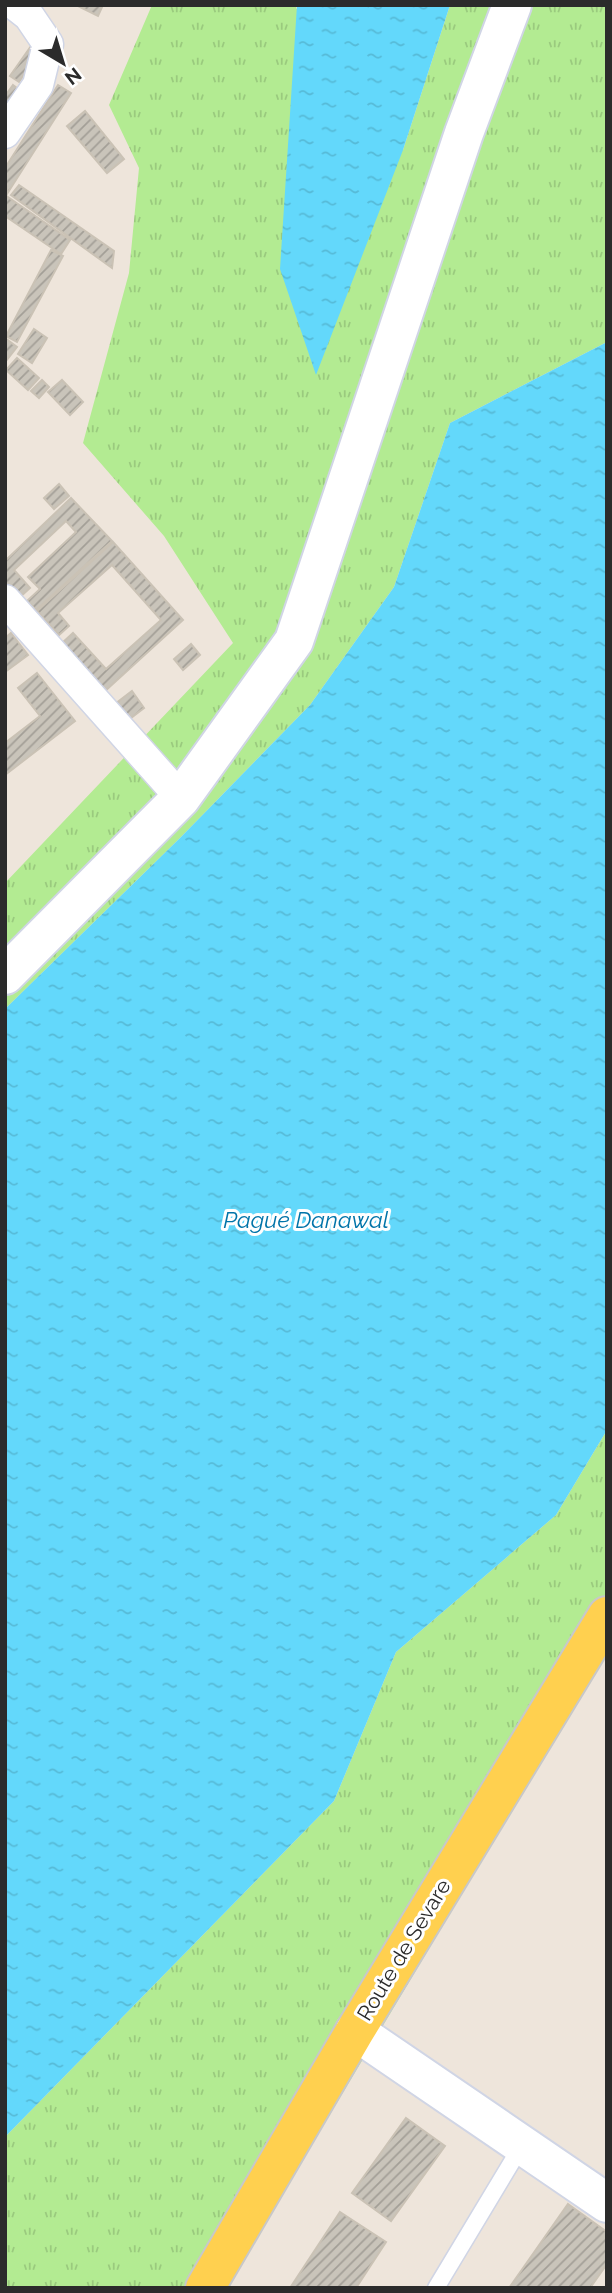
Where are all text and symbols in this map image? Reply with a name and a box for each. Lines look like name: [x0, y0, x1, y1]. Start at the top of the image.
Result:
north arrow: [28, 28, 98, 98]
text: N: [61, 63, 86, 90]
water label: Pagué Danawal: [223, 1206, 389, 1233]
street label: Route de Sevare: [352, 1875, 456, 2025]

